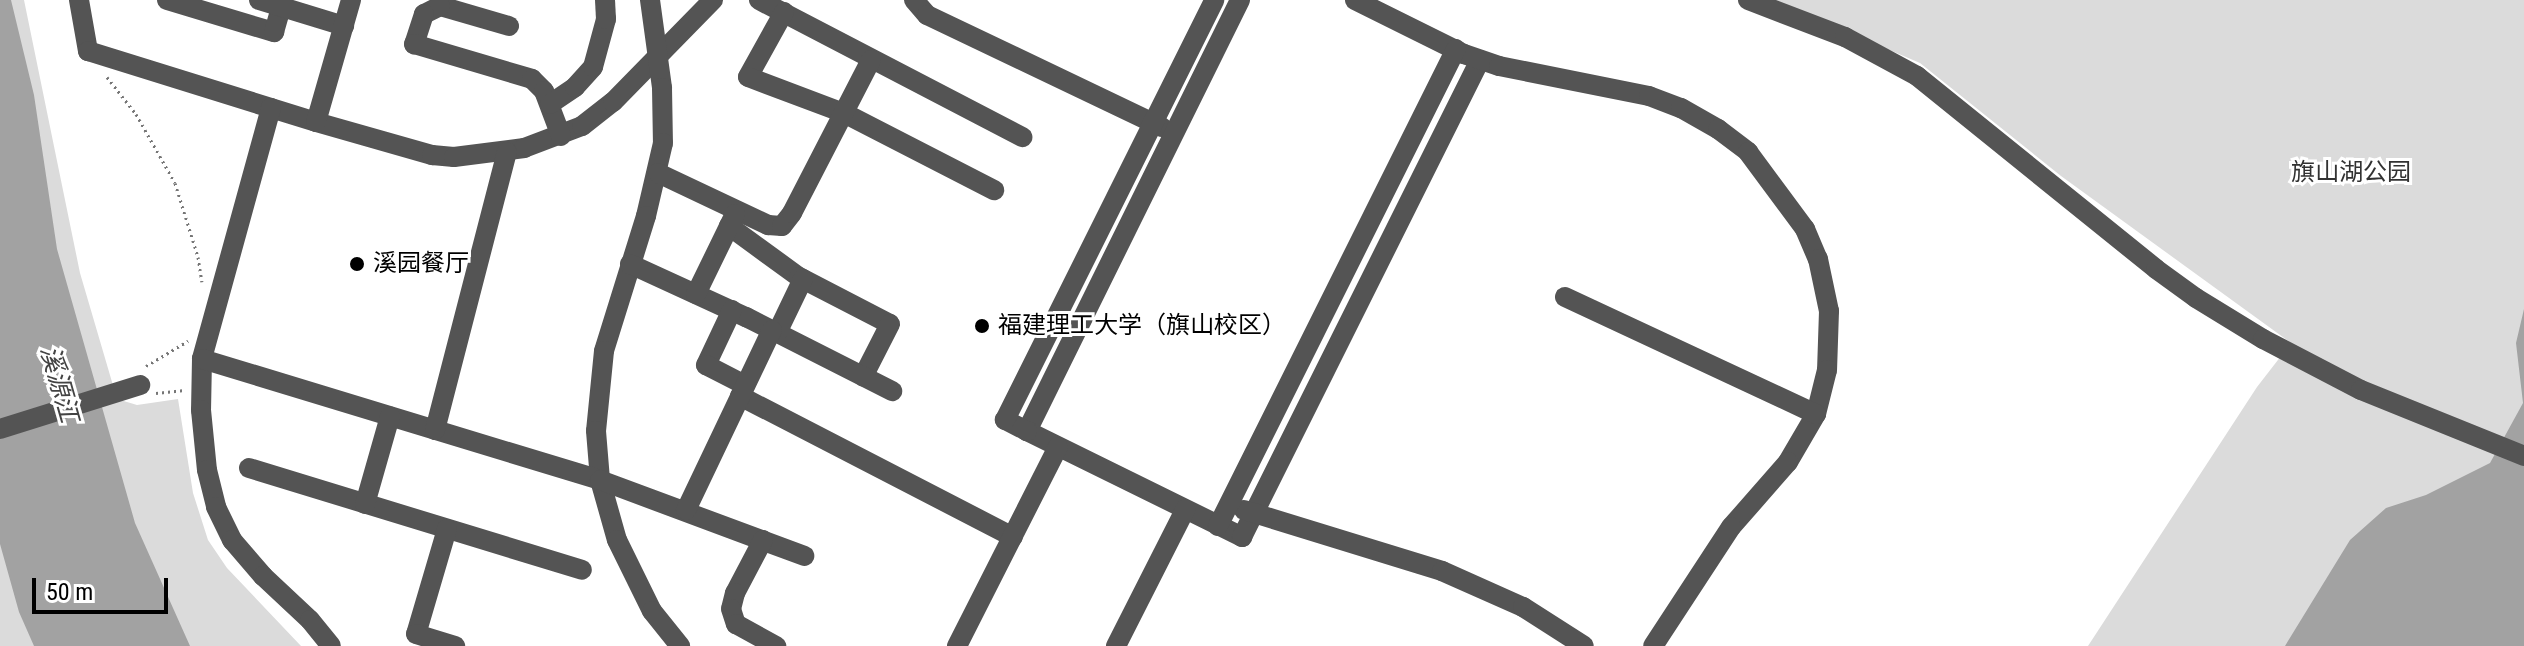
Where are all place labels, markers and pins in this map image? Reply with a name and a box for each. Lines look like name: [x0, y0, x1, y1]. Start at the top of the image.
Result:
place label: 溪园餐厅: [373, 250, 469, 278]
marker: 溪园餐厅: [348, 255, 366, 273]
place label: 福建理工大学（旗山校区）: [998, 312, 1286, 340]
marker: 福建理工大学（旗山校区）: [973, 317, 991, 335]

